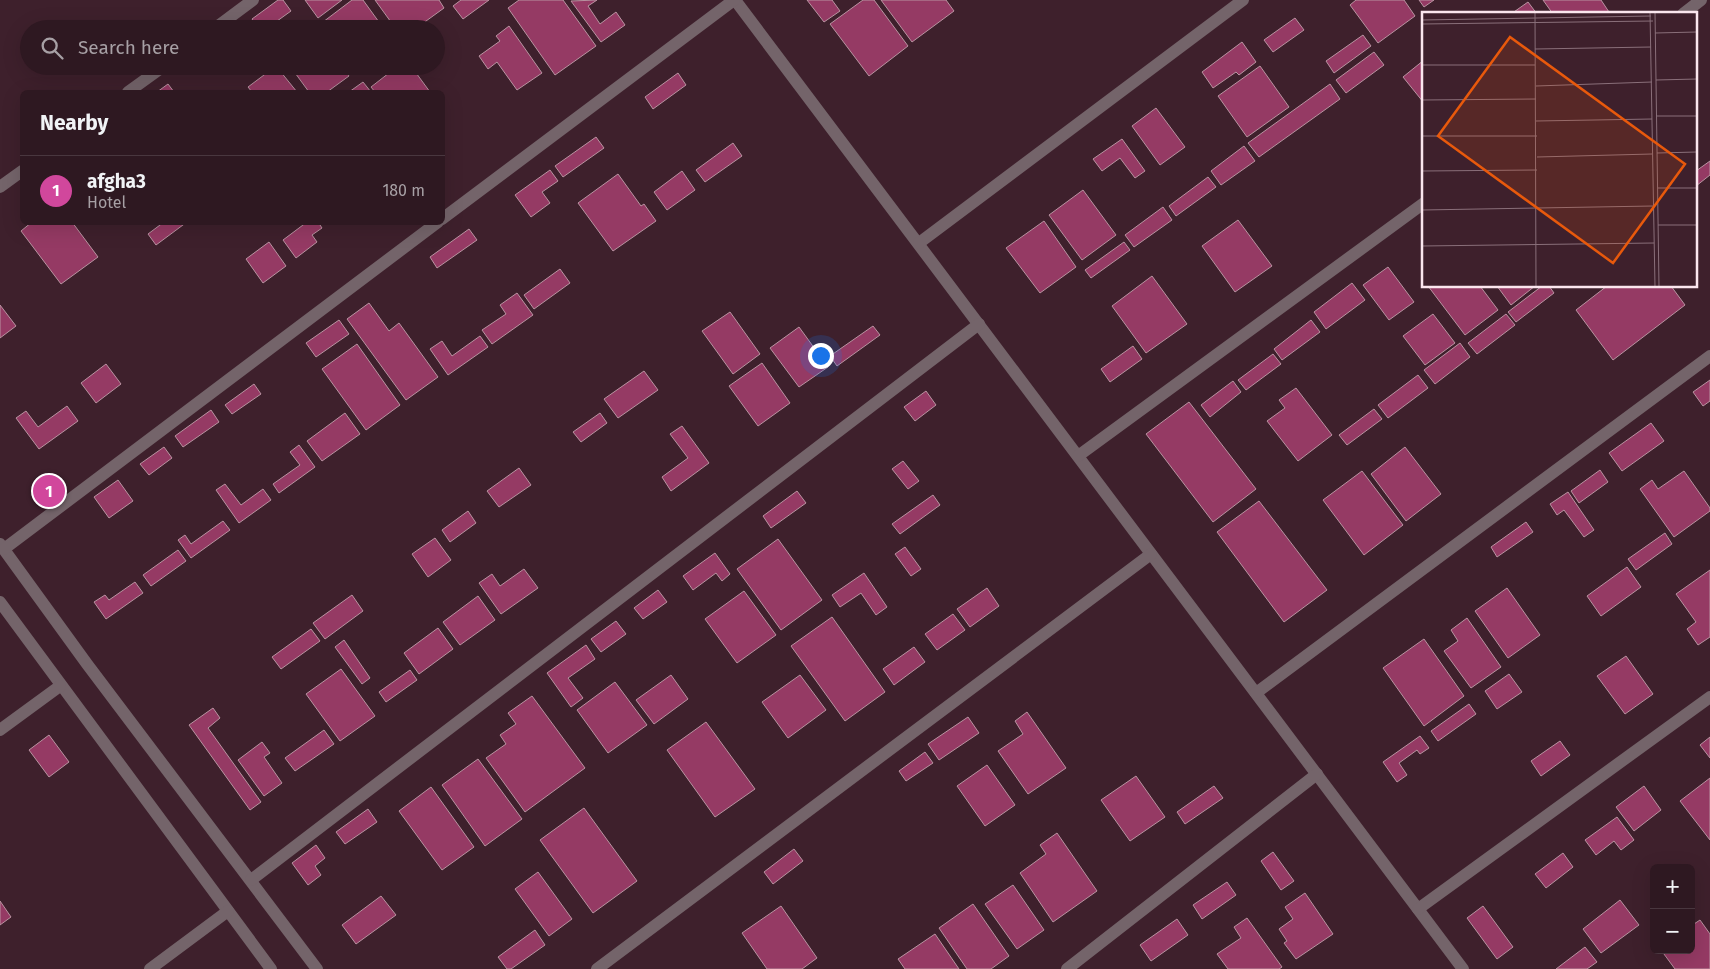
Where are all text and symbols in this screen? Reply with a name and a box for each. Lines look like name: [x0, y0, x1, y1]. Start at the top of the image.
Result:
inset map: [1422, 12, 1698, 288]
search box: [20, 20, 445, 75]
icon: search: [38, 34, 66, 62]
text: Search here: [78, 36, 179, 59]
text: Nearby: [40, 110, 108, 136]
text: afgha3: [87, 170, 146, 193]
text: 1: [52, 181, 60, 200]
text: 180 m: [382, 181, 425, 200]
text: Hotel: [87, 193, 126, 212]
your location: [808, 343, 834, 369]
pin: 1: [33, 472, 65, 510]
map controls: [1650, 864, 1695, 954]
button: +: [1650, 864, 1695, 909]
button: −: [1650, 909, 1695, 954]

